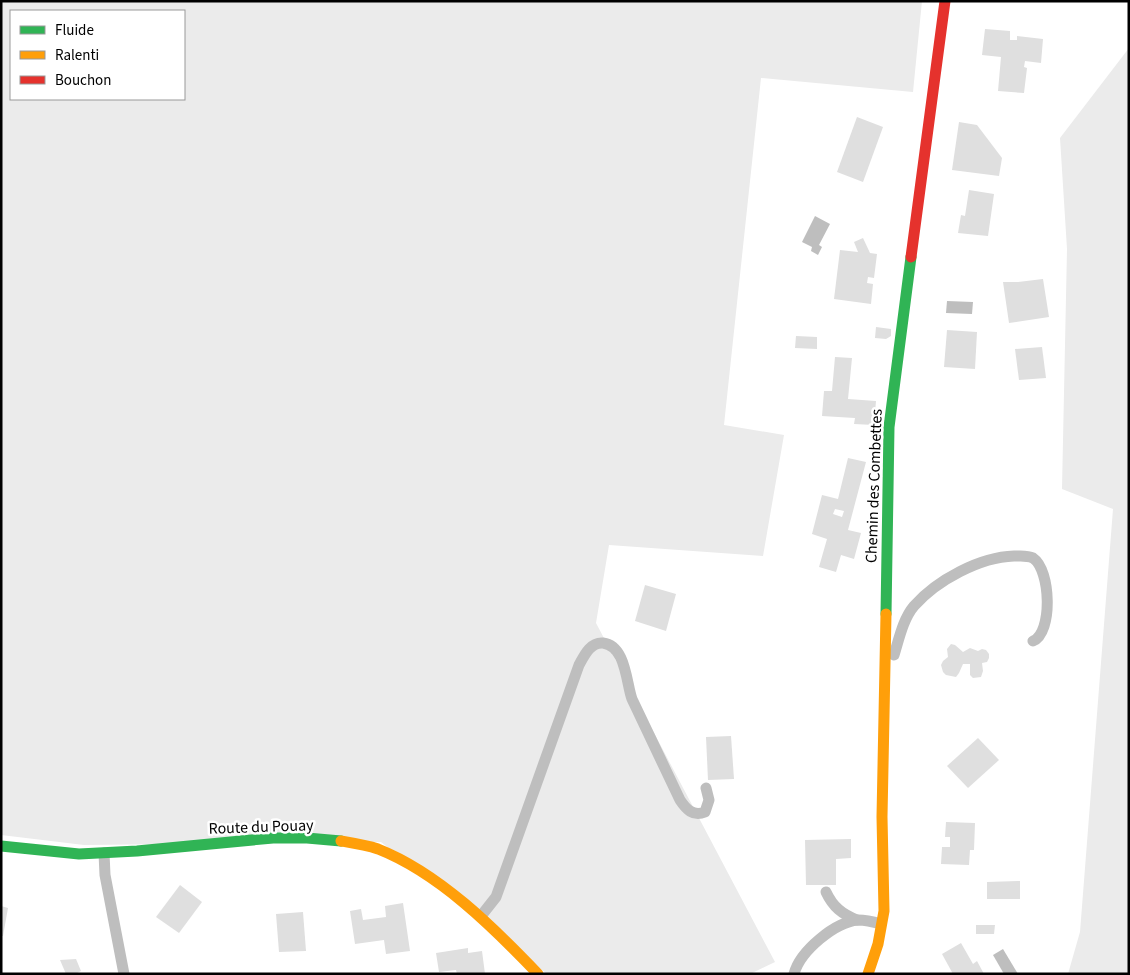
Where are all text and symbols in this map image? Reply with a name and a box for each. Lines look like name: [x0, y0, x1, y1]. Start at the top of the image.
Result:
legend: [10, 10, 185, 100]
text: Fluide: [55, 20, 94, 41]
text: Ralenti: [55, 45, 99, 66]
text: Bouchon: [55, 70, 111, 91]
street label: Chemin des Combettes: [860, 408, 888, 564]
street label: Route du Pouay: [208, 814, 314, 840]

